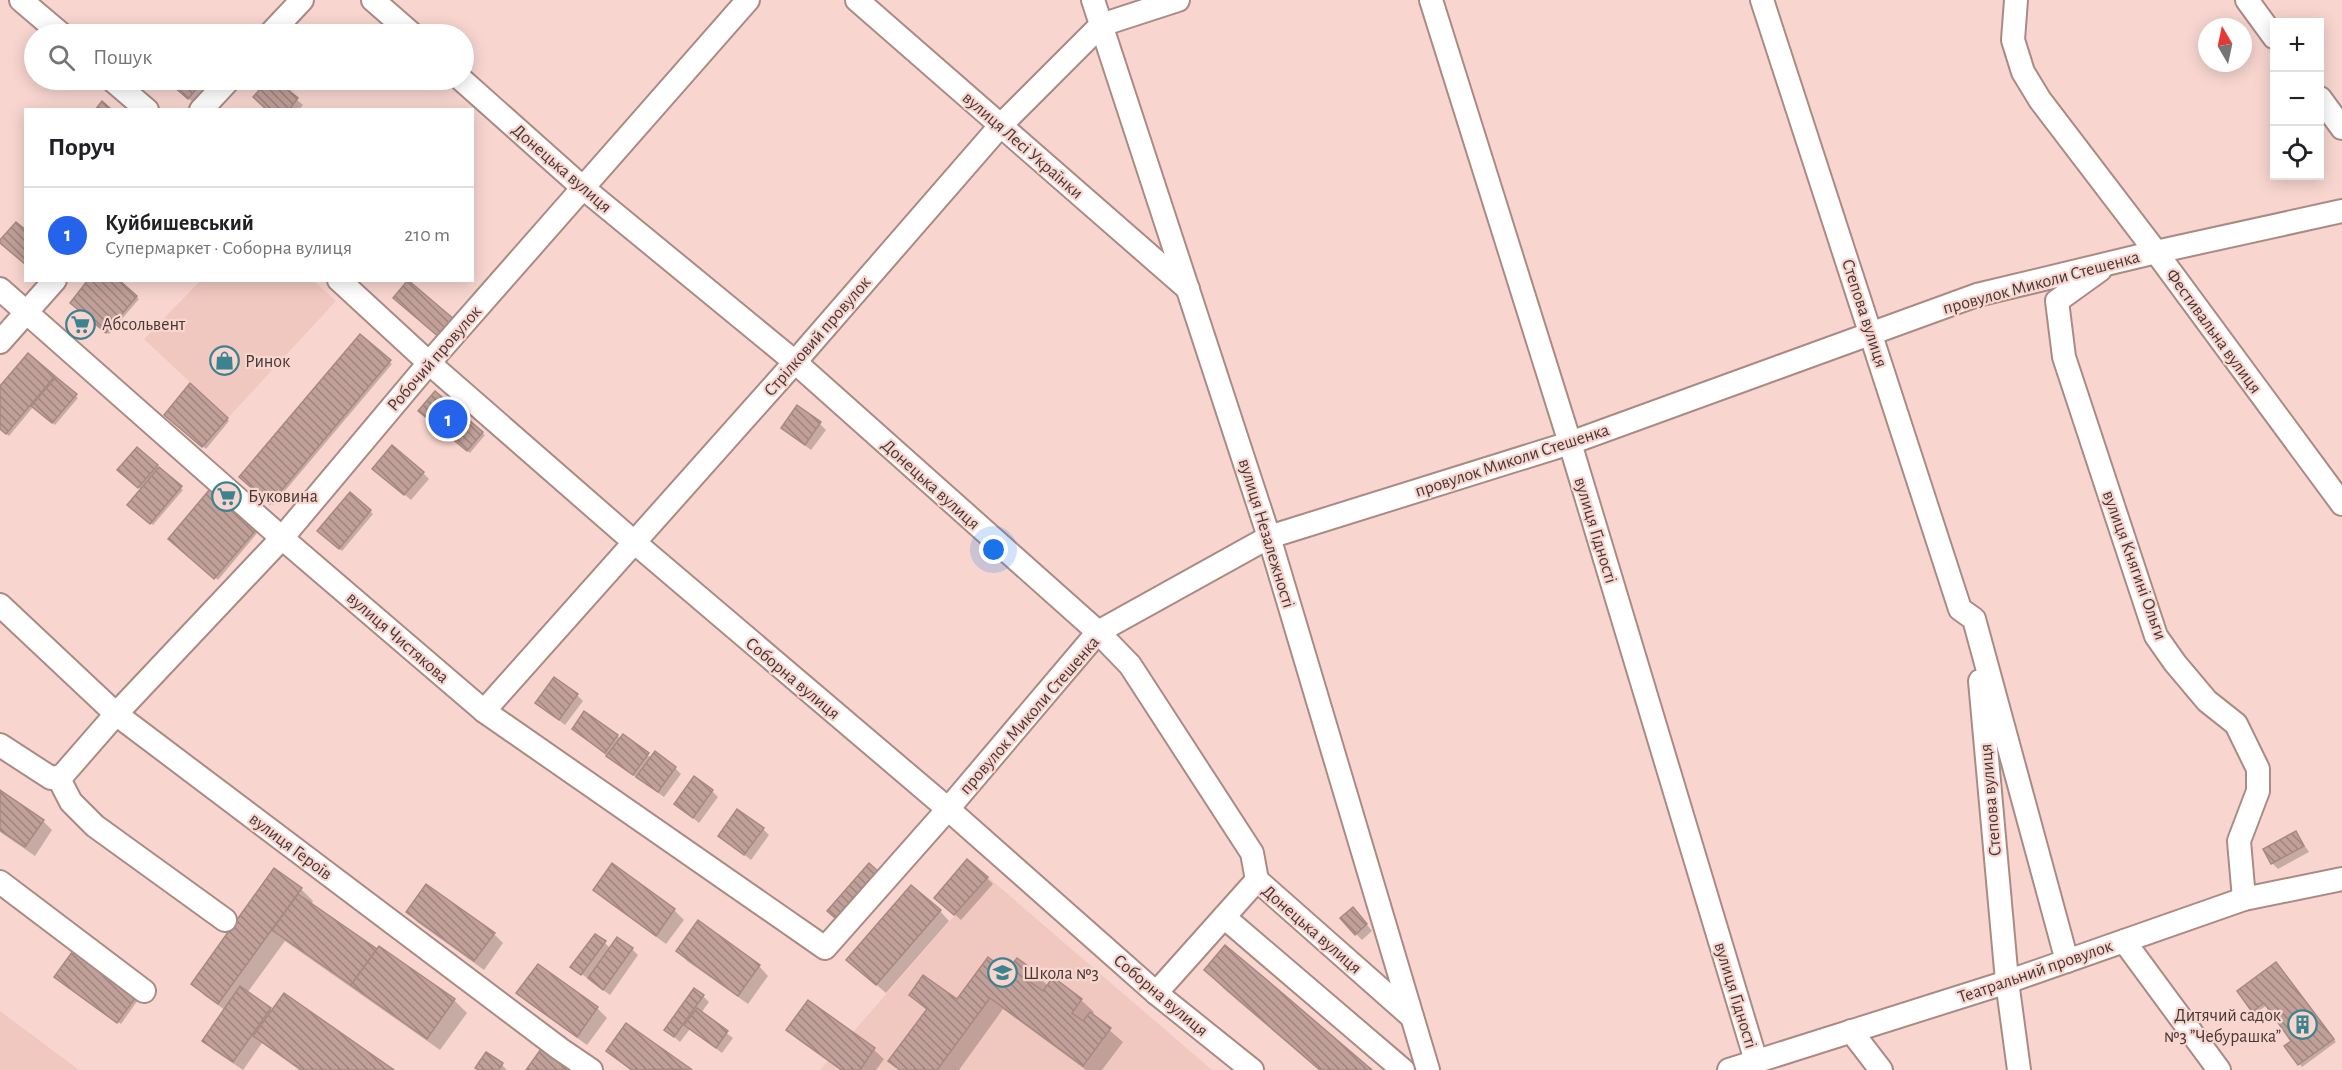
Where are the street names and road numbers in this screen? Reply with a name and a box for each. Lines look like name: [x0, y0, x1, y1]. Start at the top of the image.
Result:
street label: вулиця Лесі Українки: [959, 89, 1086, 203]
street label: Донецька вулиця: [508, 121, 615, 217]
street label: провулок Миколи Стешенка: [1941, 248, 2142, 318]
street label: Степова вулиця: [1838, 257, 1890, 370]
street label: Фестивальна вулиця: [2162, 266, 2264, 397]
street label: Стрілковий провулок: [761, 273, 875, 400]
street label: Робочий провулок: [383, 301, 486, 415]
street label: провулок Миколи Стешенка: [1413, 421, 1612, 501]
street label: Донецька вулиця: [878, 436, 983, 533]
street label: вулиця Незалежності: [1235, 457, 1297, 610]
street label: вулиця Гідності: [1570, 475, 1620, 586]
street label: вулиця Княгині Ольги: [2099, 488, 2169, 643]
street label: вулиця Чистякова: [343, 589, 452, 687]
street label: Соборна вулиця: [742, 633, 844, 723]
street label: провулок Миколи Стешенка: [956, 633, 1103, 798]
street label: Степова вулиця: [1977, 743, 2005, 857]
street label: вулиця Героїв: [246, 810, 335, 884]
street label: Донецька вулиця: [1258, 882, 1365, 978]
street label: Театральний провулок: [1956, 937, 2116, 1007]
street label: вулиця Гідності: [1710, 940, 1760, 1051]
street label: Соборна вулиця: [1110, 950, 1212, 1040]

